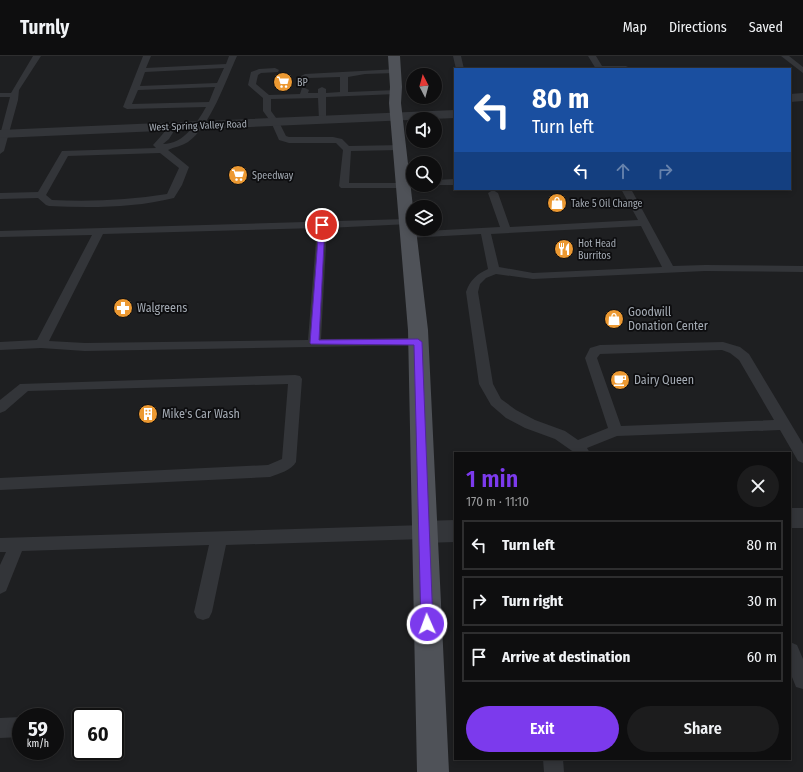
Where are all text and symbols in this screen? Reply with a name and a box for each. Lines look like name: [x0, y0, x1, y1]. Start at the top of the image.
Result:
text: Turnly: [20, 16, 69, 39]
text: Map: [623, 19, 647, 36]
text: Directions: [669, 19, 727, 36]
text: Saved: [749, 19, 783, 36]
north arrow: [406, 68, 442, 104]
map controls: [406, 68, 442, 236]
supermarket icon: BP: [272, 71, 294, 93]
place label: BP: [297, 77, 308, 89]
text: 80 m: [532, 82, 589, 115]
icon: left: [466, 84, 518, 136]
button: sound: [406, 112, 442, 148]
text: Turn left: [532, 116, 594, 138]
street label: West Spring Valley Road: [149, 118, 247, 134]
button: search: [406, 156, 442, 192]
icon: left: [570, 160, 592, 182]
icon: ahead: [612, 160, 634, 182]
icon: right: [654, 160, 676, 182]
supermarket icon: Speedway: [227, 164, 249, 186]
place label: Speedway: [252, 170, 294, 182]
shop icon: Take 5 Oil Change: [546, 192, 568, 214]
place label: Take 5 Oil Change: [571, 198, 643, 210]
button: layers: [406, 200, 442, 236]
pin: [305, 208, 339, 242]
icon: arrive: [311, 214, 333, 236]
restaurant icon: Hot Head Burritos: [553, 238, 575, 260]
place label: Hot Head Burritos: [578, 238, 616, 262]
pharmacy icon: Walgreens: [112, 297, 134, 319]
place label: Walgreens: [137, 301, 187, 315]
place label: Goodwill Donation Center: [628, 305, 709, 333]
shop icon: Goodwill Donation Center: [603, 308, 625, 330]
cafe icon: Dairy Queen: [609, 369, 631, 391]
place label: Dairy Queen: [634, 373, 694, 387]
building icon: Mike's Car Wash: [137, 403, 159, 425]
place label: Mike's Car Wash: [162, 407, 240, 421]
text: 1 min: [466, 465, 518, 493]
button: close: [737, 465, 779, 507]
text: 170 m · 11:10: [466, 494, 529, 509]
icon: left: [468, 534, 490, 556]
text: Turn left: [502, 536, 555, 554]
text: 80 m: [747, 536, 777, 554]
icon: right: [468, 590, 490, 612]
text: Turn right: [502, 592, 563, 610]
text: 30 m: [747, 592, 777, 610]
position arrow: [406, 603, 448, 645]
icon: arrive: [468, 646, 490, 668]
text: Arrive at destination: [502, 648, 630, 666]
text: 60 m: [747, 648, 777, 666]
button: Exit: [466, 706, 619, 752]
button: Share: [627, 706, 779, 752]
speed limit sign: 60: [72, 708, 124, 760]
text: 59: [28, 717, 48, 741]
text: km/h: [27, 738, 49, 750]

